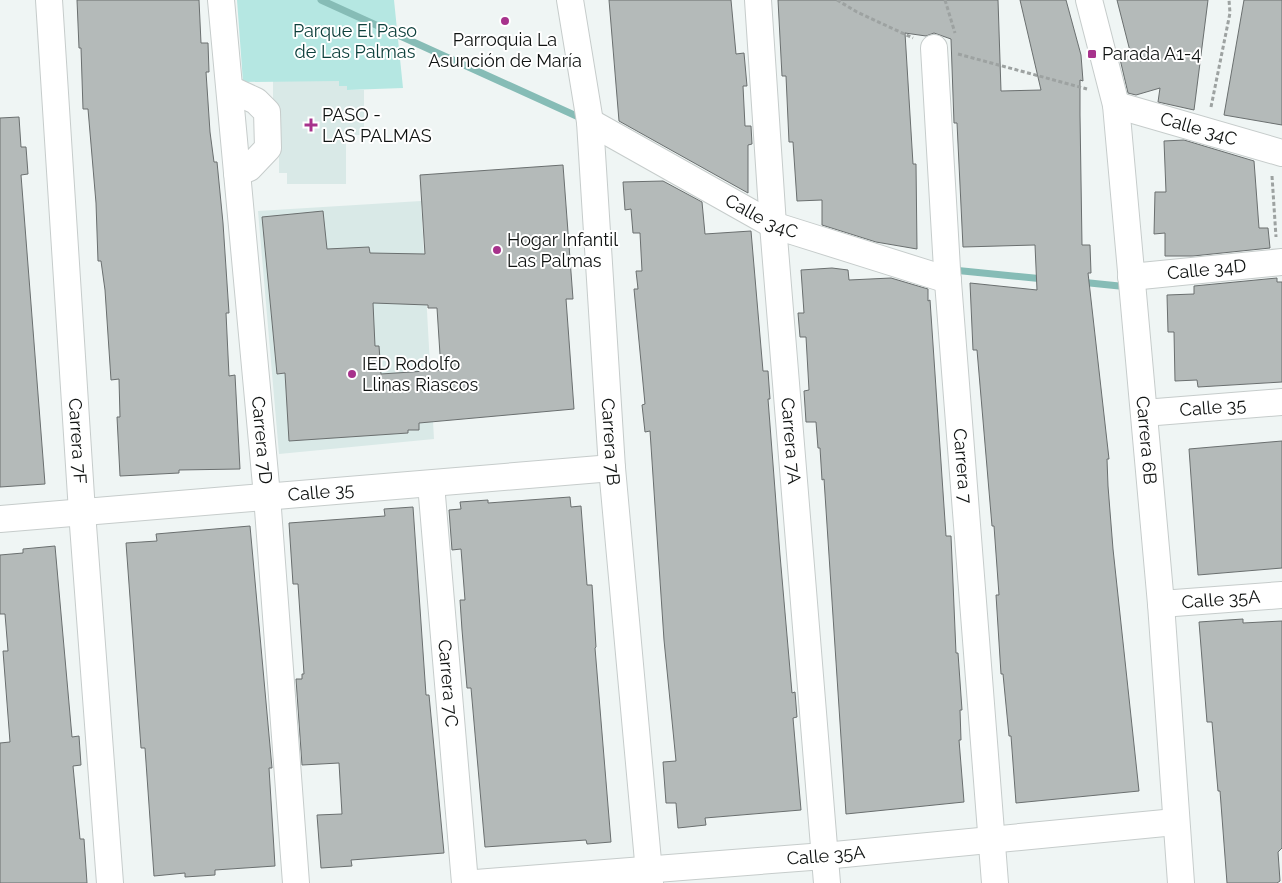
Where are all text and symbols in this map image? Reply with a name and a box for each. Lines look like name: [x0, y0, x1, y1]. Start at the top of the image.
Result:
marker: Parroquia La Asunción de María: [499, 15, 511, 27]
park label: Parque El Paso de Las Palmas: [293, 20, 417, 62]
place label: Parroquia La Asunción de María: [428, 29, 582, 71]
place label: Parada A1-4: [1102, 43, 1201, 64]
marker: Parada A1-4: [1086, 48, 1098, 60]
place label: PASO - LAS PALMAS: [322, 104, 432, 146]
street label: Calle 34C: [1158, 107, 1240, 149]
marker: PASO - LAS PALMAS: [304, 118, 318, 132]
street label: Calle 34C: [721, 189, 801, 242]
place label: Hogar Infantil Las Palmas: [507, 229, 618, 271]
marker: Hogar Infantil Las Palmas: [491, 244, 503, 256]
street label: Calle 34D: [1166, 255, 1247, 283]
place label: IED Rodolfo Llinas Riascos: [362, 353, 478, 395]
marker: IED Rodolfo Llinas Riascos: [346, 368, 358, 380]
street label: Calle 35: [1179, 394, 1247, 420]
street label: Carrera 7D: [248, 395, 277, 485]
street label: Carrera 6B: [1132, 395, 1161, 485]
street label: Carrera 7F: [65, 397, 91, 485]
street label: Carrera 7B: [598, 397, 625, 486]
street label: Carrera 7A: [777, 397, 805, 485]
street label: Carrera 7: [949, 428, 976, 505]
street label: Calle 35: [287, 479, 355, 505]
street label: Calle 35A: [1181, 586, 1261, 612]
street label: Carrera 7C: [434, 639, 463, 728]
street label: Calle 35A: [786, 841, 866, 869]

